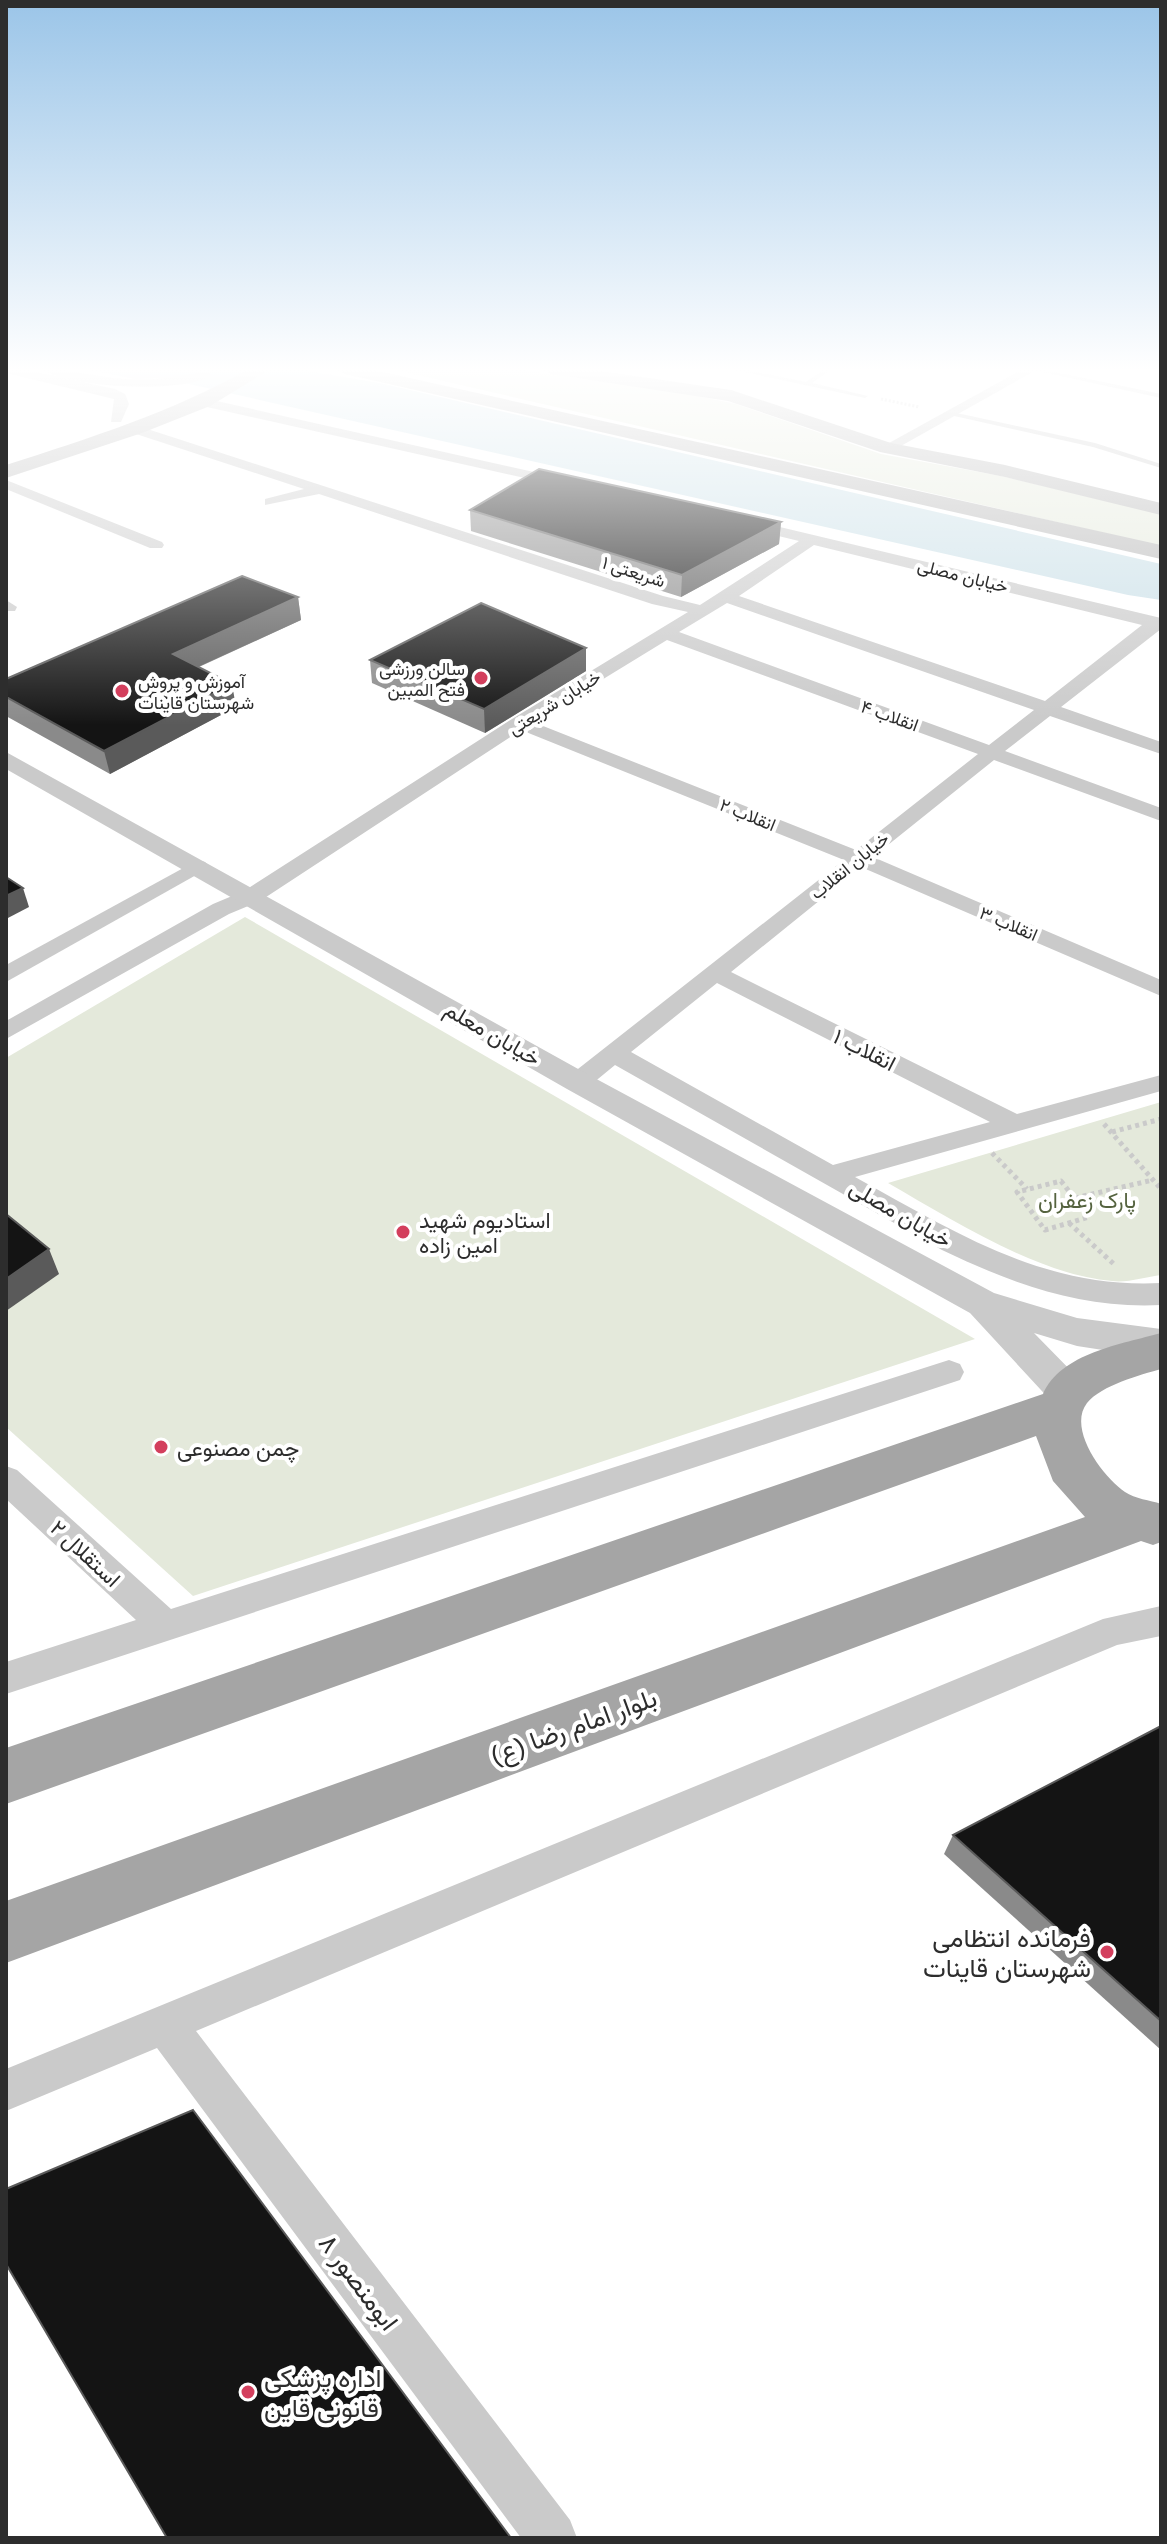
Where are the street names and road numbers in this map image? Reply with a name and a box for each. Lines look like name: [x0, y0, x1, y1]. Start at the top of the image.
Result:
street label: شریعتی ۱: [599, 551, 668, 592]
street label: خیابان مصلی: [915, 553, 1011, 598]
street label: خیابان شریعتی: [504, 665, 605, 740]
street label: انقلاب ۴: [858, 694, 922, 736]
street label: انقلاب ۲: [717, 793, 779, 835]
street label: خیابان انقلاب: [805, 827, 893, 903]
street label: انقلاب ۳: [977, 901, 1041, 945]
street label: خیابان معلم: [439, 995, 546, 1073]
street label: انقلاب ۱: [829, 1022, 901, 1076]
street label: خیابان مصلی: [845, 1173, 957, 1254]
street label: استقلال ۲: [45, 1514, 127, 1592]
street label: بلوار امام رضا (ع): [485, 1681, 662, 1773]
street label: ابومنصور ۸: [312, 2228, 405, 2337]

